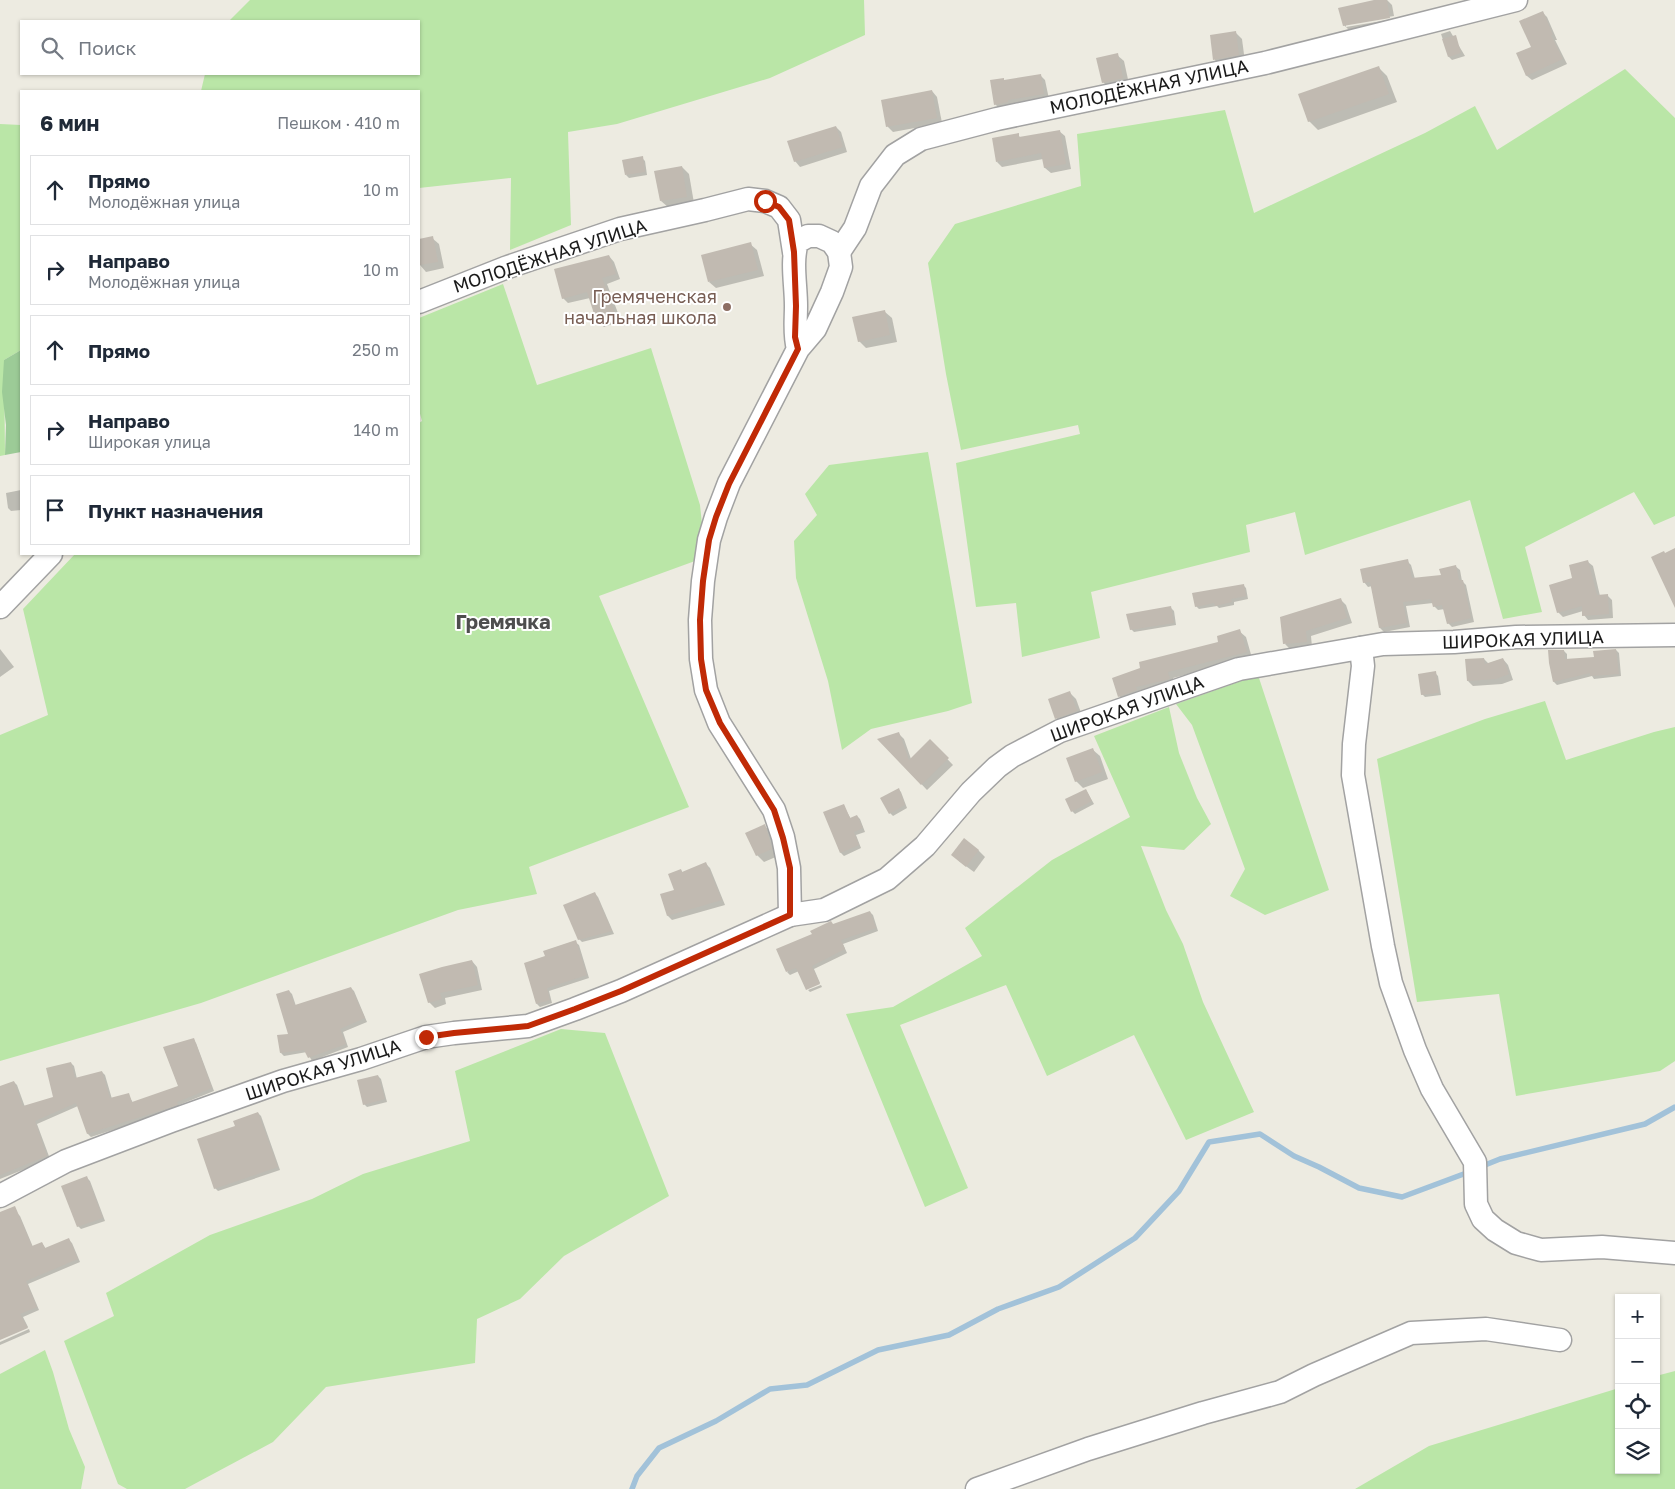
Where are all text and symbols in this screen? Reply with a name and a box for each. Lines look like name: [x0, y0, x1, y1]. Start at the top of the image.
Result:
search box: [20, 20, 420, 75]
icon: search: [38, 34, 66, 62]
text: Поиск: [78, 36, 137, 59]
street label: МОЛОДЁЖНАЯ УЛИЦА: [1048, 54, 1250, 118]
text: 6 мин: [40, 110, 99, 136]
text: Пешком · 410 m: [277, 113, 400, 133]
text: Прямо: [88, 169, 150, 192]
icon: ahead: [41, 176, 69, 204]
text: 10 m: [363, 180, 399, 200]
route start: [754, 190, 777, 213]
text: Молодёжная улица: [88, 192, 240, 212]
street label: МОЛОДЁЖНАЯ УЛИЦА: [450, 213, 649, 297]
text: Направо: [88, 249, 170, 272]
icon: right: [41, 256, 69, 284]
text: 10 m: [363, 260, 399, 280]
text: Молодёжная улица: [88, 272, 240, 292]
place label: Гремяченская начальная школа: [564, 285, 717, 328]
marker: Гремяченская начальная школа: [721, 301, 733, 313]
icon: ahead: [41, 336, 69, 364]
text: Прямо: [88, 339, 150, 362]
text: 250 m: [352, 340, 399, 360]
text: Направо: [88, 409, 170, 432]
icon: right: [41, 416, 69, 444]
text: 140 m: [353, 420, 399, 440]
text: Широкая улица: [88, 432, 211, 452]
icon: arrive: [41, 496, 69, 524]
text: Пункт назначения: [88, 499, 263, 522]
district label: Гремячка: [455, 609, 551, 633]
street label: ШИРОКАЯ УЛИЦА: [1442, 625, 1604, 653]
street label: ШИРОКАЯ УЛИЦА: [1047, 670, 1207, 746]
route end: [415, 1026, 438, 1049]
street label: ШИРОКАЯ УЛИЦА: [242, 1034, 403, 1105]
map controls: [1615, 1294, 1660, 1474]
button: +: [1615, 1294, 1660, 1339]
button: −: [1615, 1339, 1660, 1384]
button: locate: [1615, 1384, 1660, 1429]
button: layers: [1615, 1429, 1660, 1474]

